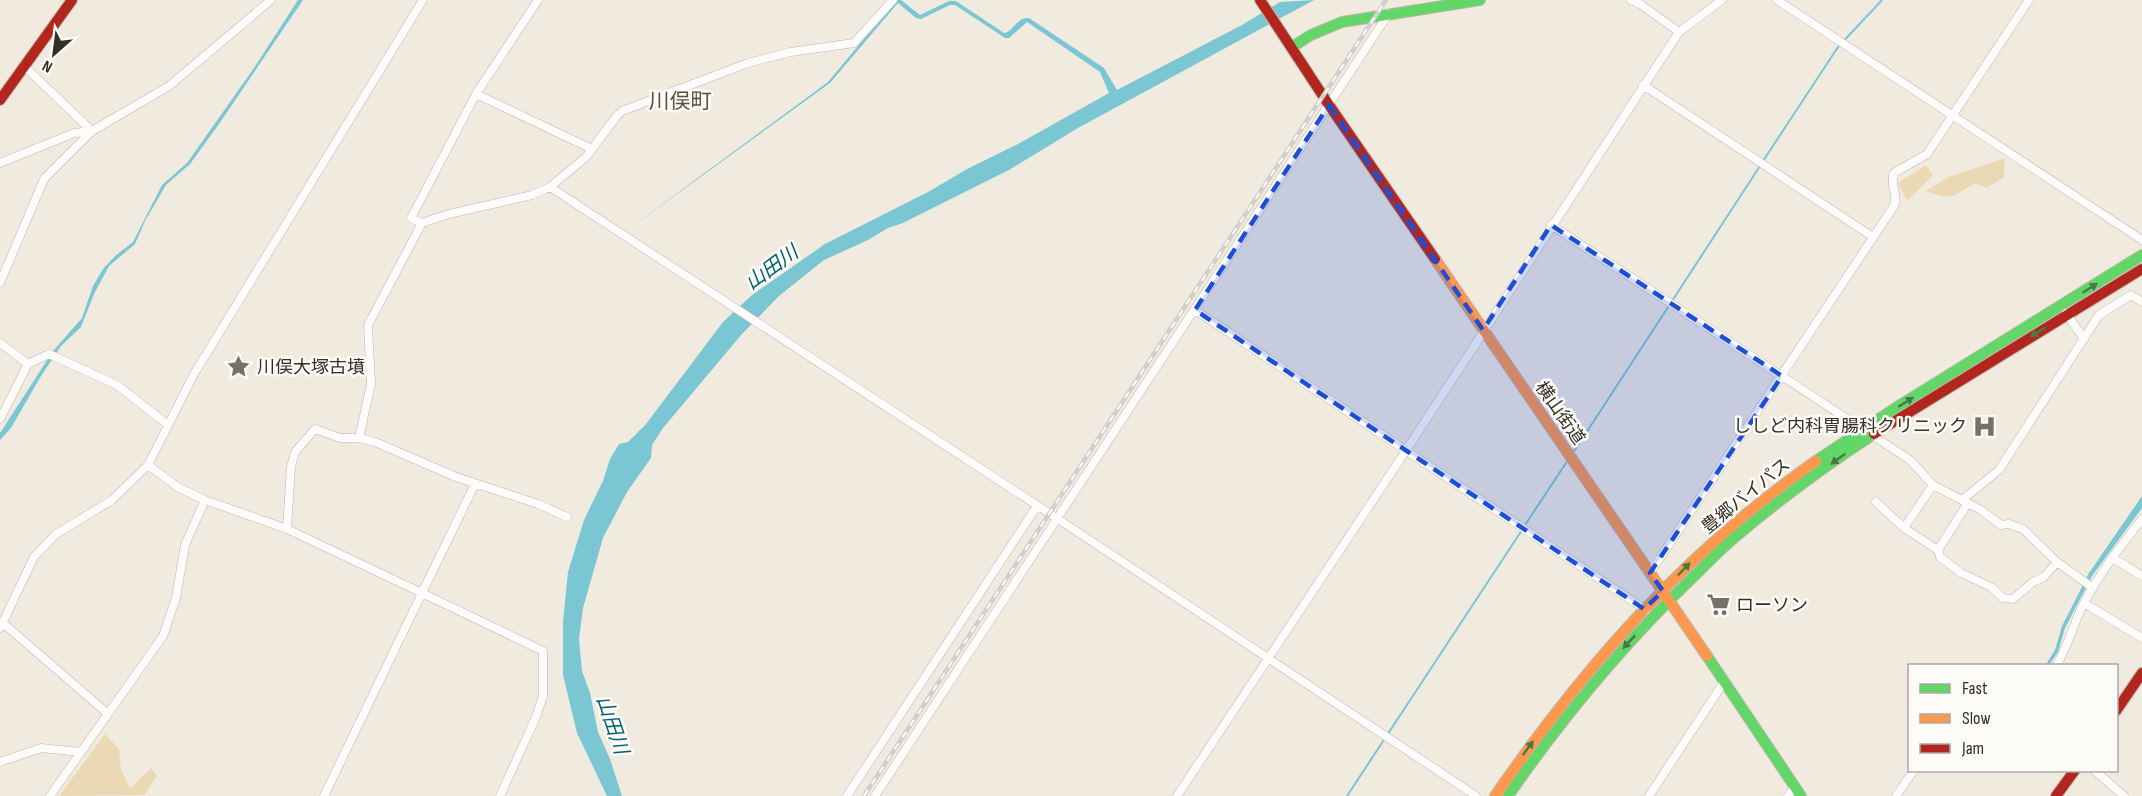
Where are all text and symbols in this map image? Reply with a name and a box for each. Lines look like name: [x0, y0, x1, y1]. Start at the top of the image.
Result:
north arrow: [24, 24, 84, 84]
text: N: [39, 56, 56, 76]
district label: 川俣町: [649, 89, 712, 114]
water label: 山田川: [741, 239, 805, 295]
one-way arrow: [2081, 283, 2098, 294]
one-way arrow: [2030, 327, 2046, 338]
place icon: 川俣大塚古墳: [226, 354, 252, 380]
place label: 川俣大塚古墳: [257, 357, 365, 378]
street label: 横山街道: [1531, 377, 1589, 449]
one-way arrow: [1898, 396, 1914, 407]
hospital icon: ししど内科胃腸科クリニック: [1972, 413, 1998, 439]
place label: ししど内科胃腸科クリニック: [1733, 416, 1967, 437]
one-way arrow: [1830, 453, 1846, 465]
street label: 豊郷バイパス: [1698, 454, 1794, 538]
one-way arrow: [1676, 563, 1690, 577]
supermarket icon: ローソン: [1705, 592, 1731, 618]
place label: ローソン: [1736, 595, 1808, 616]
one-way arrow: [1622, 635, 1636, 649]
legend: [1908, 664, 2118, 772]
text: Fast: [1962, 678, 1988, 699]
water label: 山田川: [591, 693, 634, 759]
text: Slow: [1962, 708, 1991, 729]
text: Jam: [1961, 738, 1984, 759]
one-way arrow: [1522, 740, 1534, 756]

